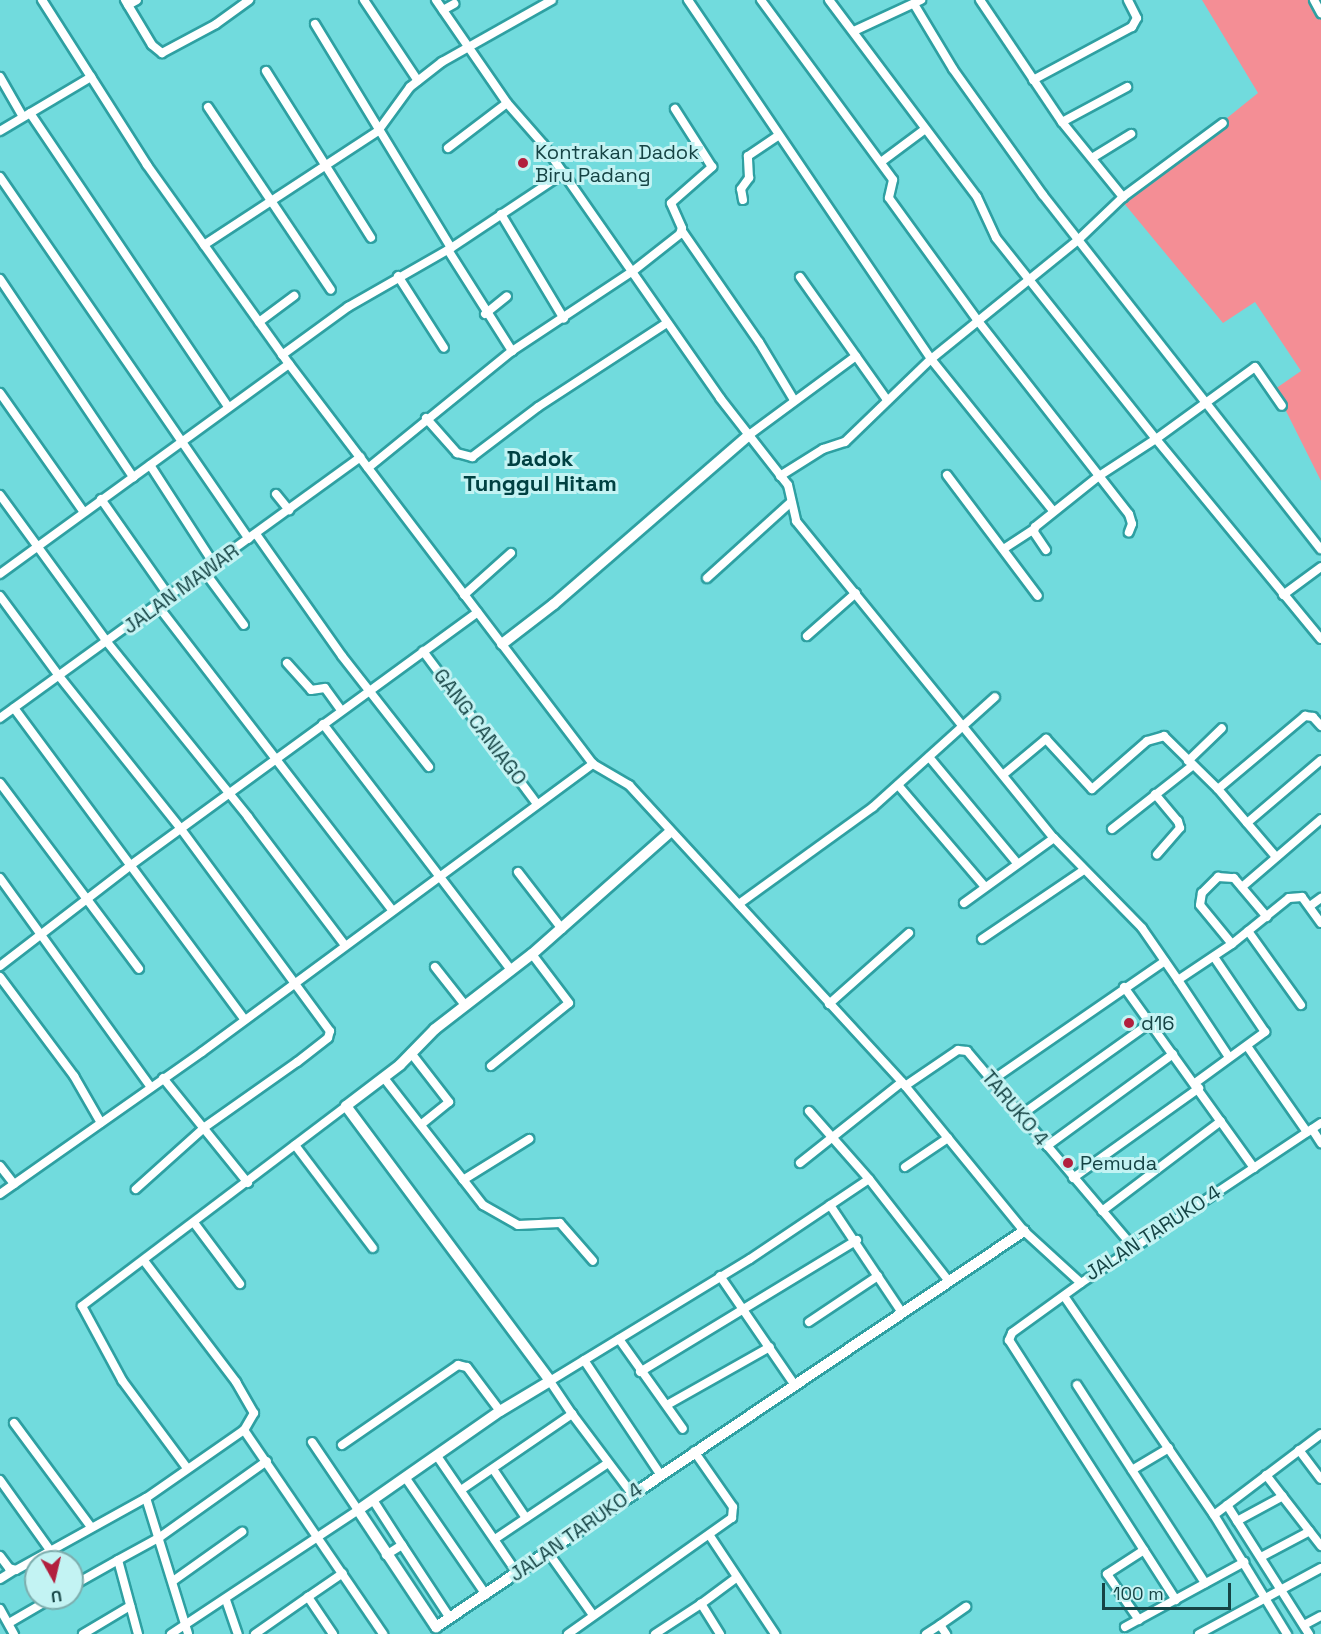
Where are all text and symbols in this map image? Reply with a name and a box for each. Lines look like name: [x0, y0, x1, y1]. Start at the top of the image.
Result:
place label: Kontrakan Dadok Biru Padang: [535, 140, 699, 187]
marker: Kontrakan Dadok Biru Padang: [516, 156, 530, 170]
district label: Dadok Tunggul Hitam: [463, 445, 617, 496]
street label: JALAN MAWAR: [118, 539, 244, 639]
street label: GANG CANIAGO: [428, 664, 532, 790]
place label: d16: [1141, 1011, 1174, 1035]
marker: d16: [1122, 1016, 1136, 1030]
street label: TARUKO 4: [976, 1065, 1054, 1151]
place label: Pemuda: [1080, 1151, 1157, 1175]
marker: Pemuda: [1061, 1156, 1075, 1170]
street label: JALAN TARUKO 4: [1081, 1180, 1225, 1286]
street label: JALAN TARUKO 4: [505, 1477, 647, 1587]
north arrow: [24, 1550, 84, 1610]
scale bar: [1105, 1571, 1234, 1609]
text: 100 m: [1113, 1582, 1164, 1605]
text: U: [50, 1585, 63, 1607]

